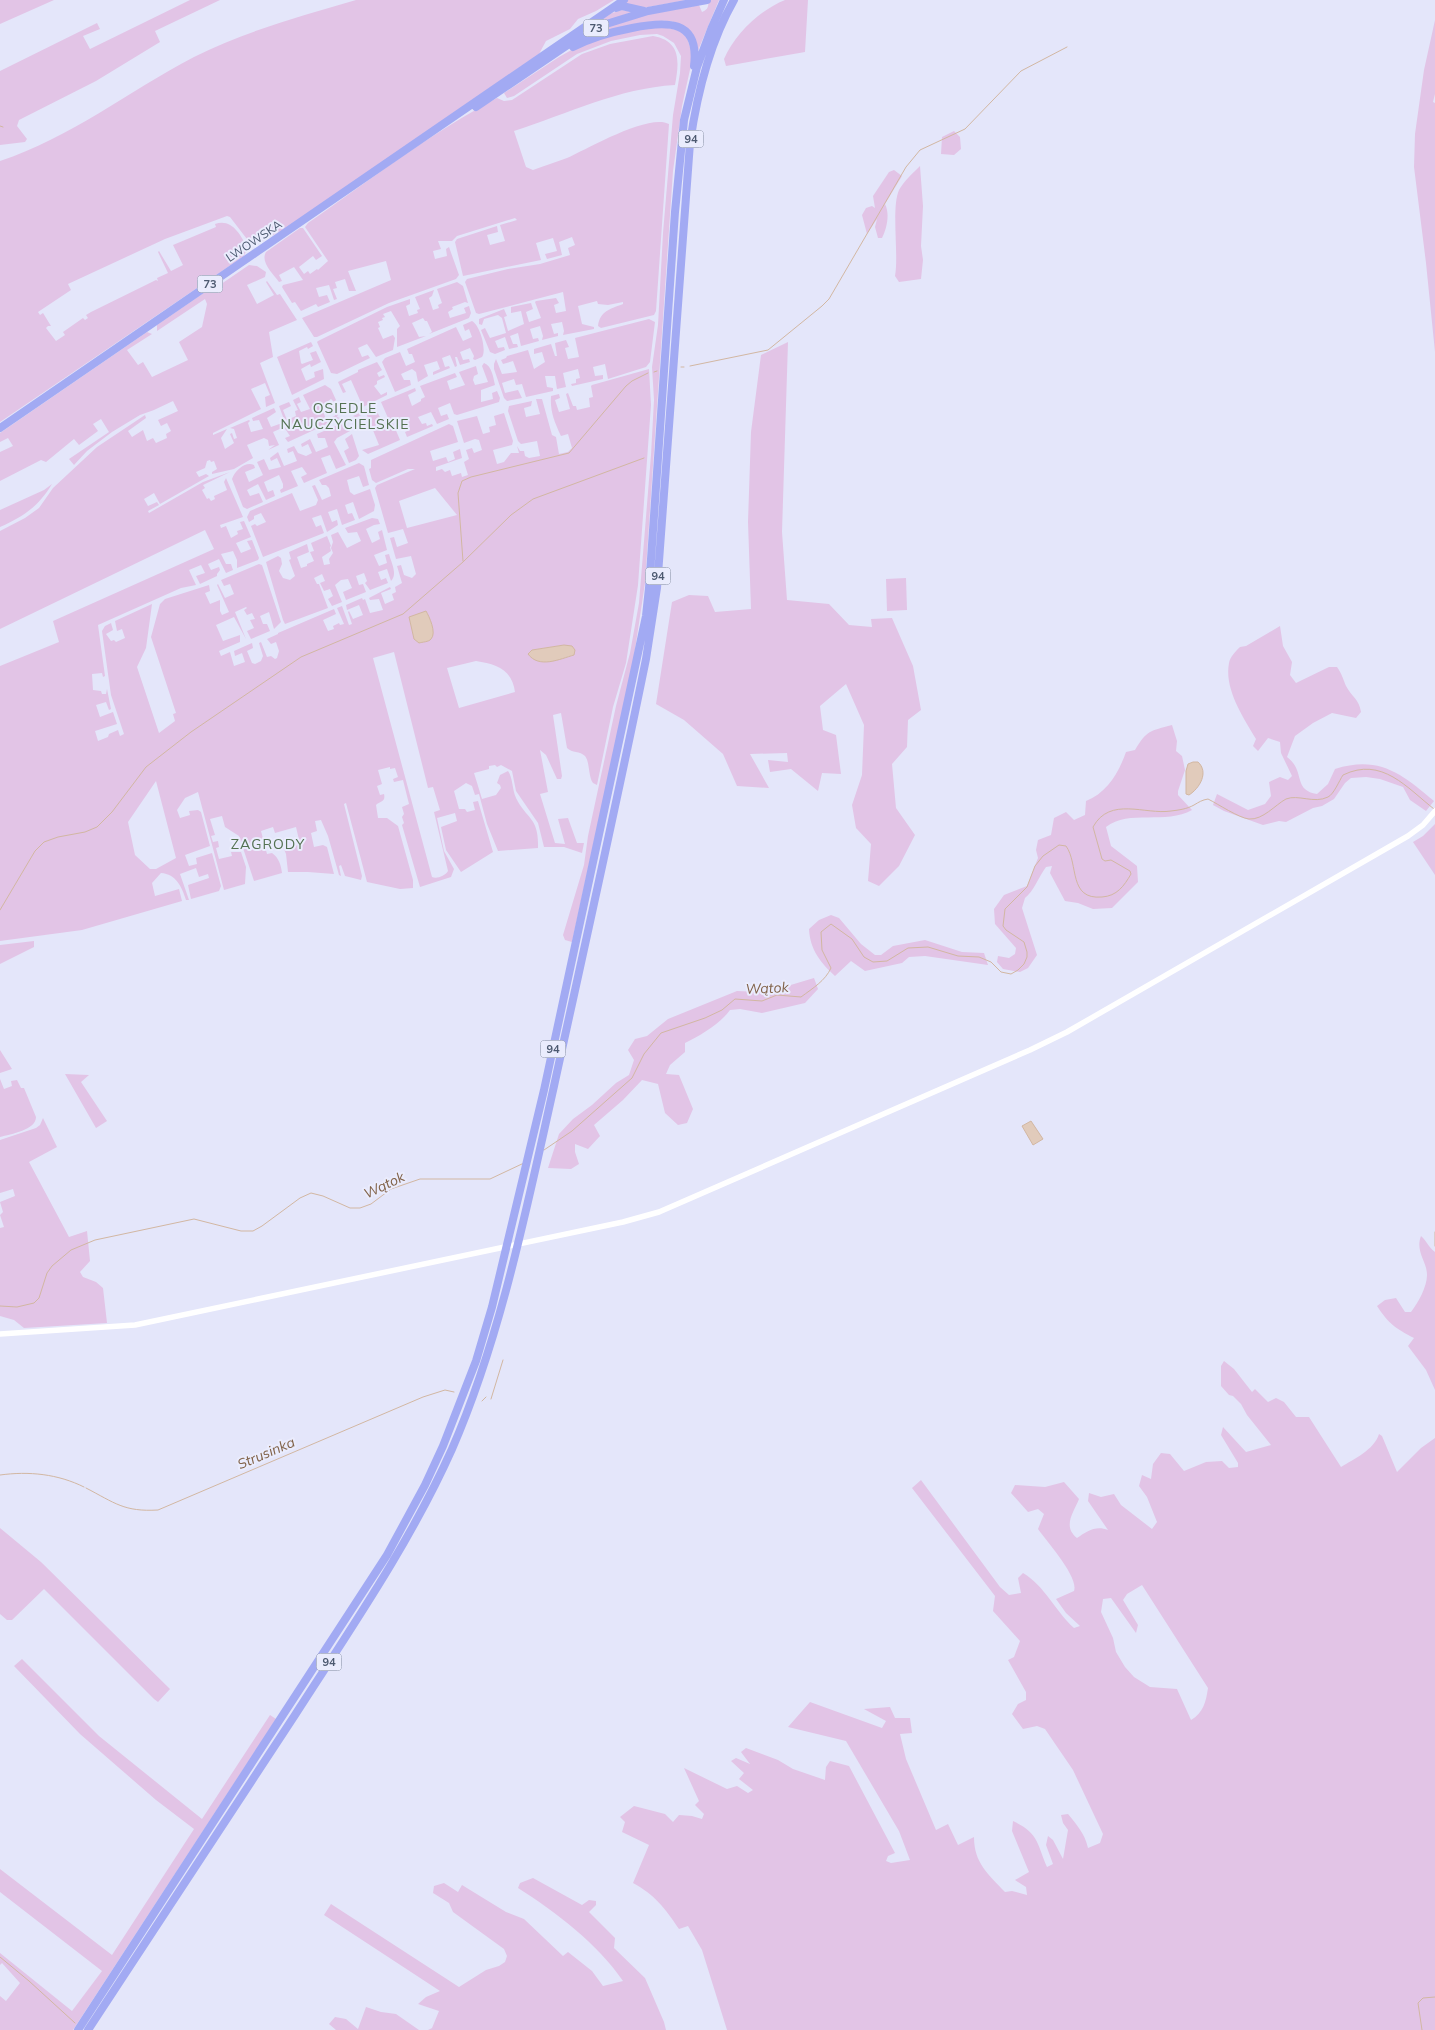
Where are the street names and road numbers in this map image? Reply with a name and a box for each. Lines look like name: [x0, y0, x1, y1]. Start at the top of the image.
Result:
road number: 73: [584, 19, 608, 36]
road number: 94: [678, 130, 704, 148]
street label: LWOWSKA: [223, 216, 285, 265]
road number: 73: [198, 276, 222, 292]
road number: 94: [646, 568, 670, 584]
road number: 94: [540, 1040, 566, 1058]
road number: 94: [316, 1654, 342, 1670]

